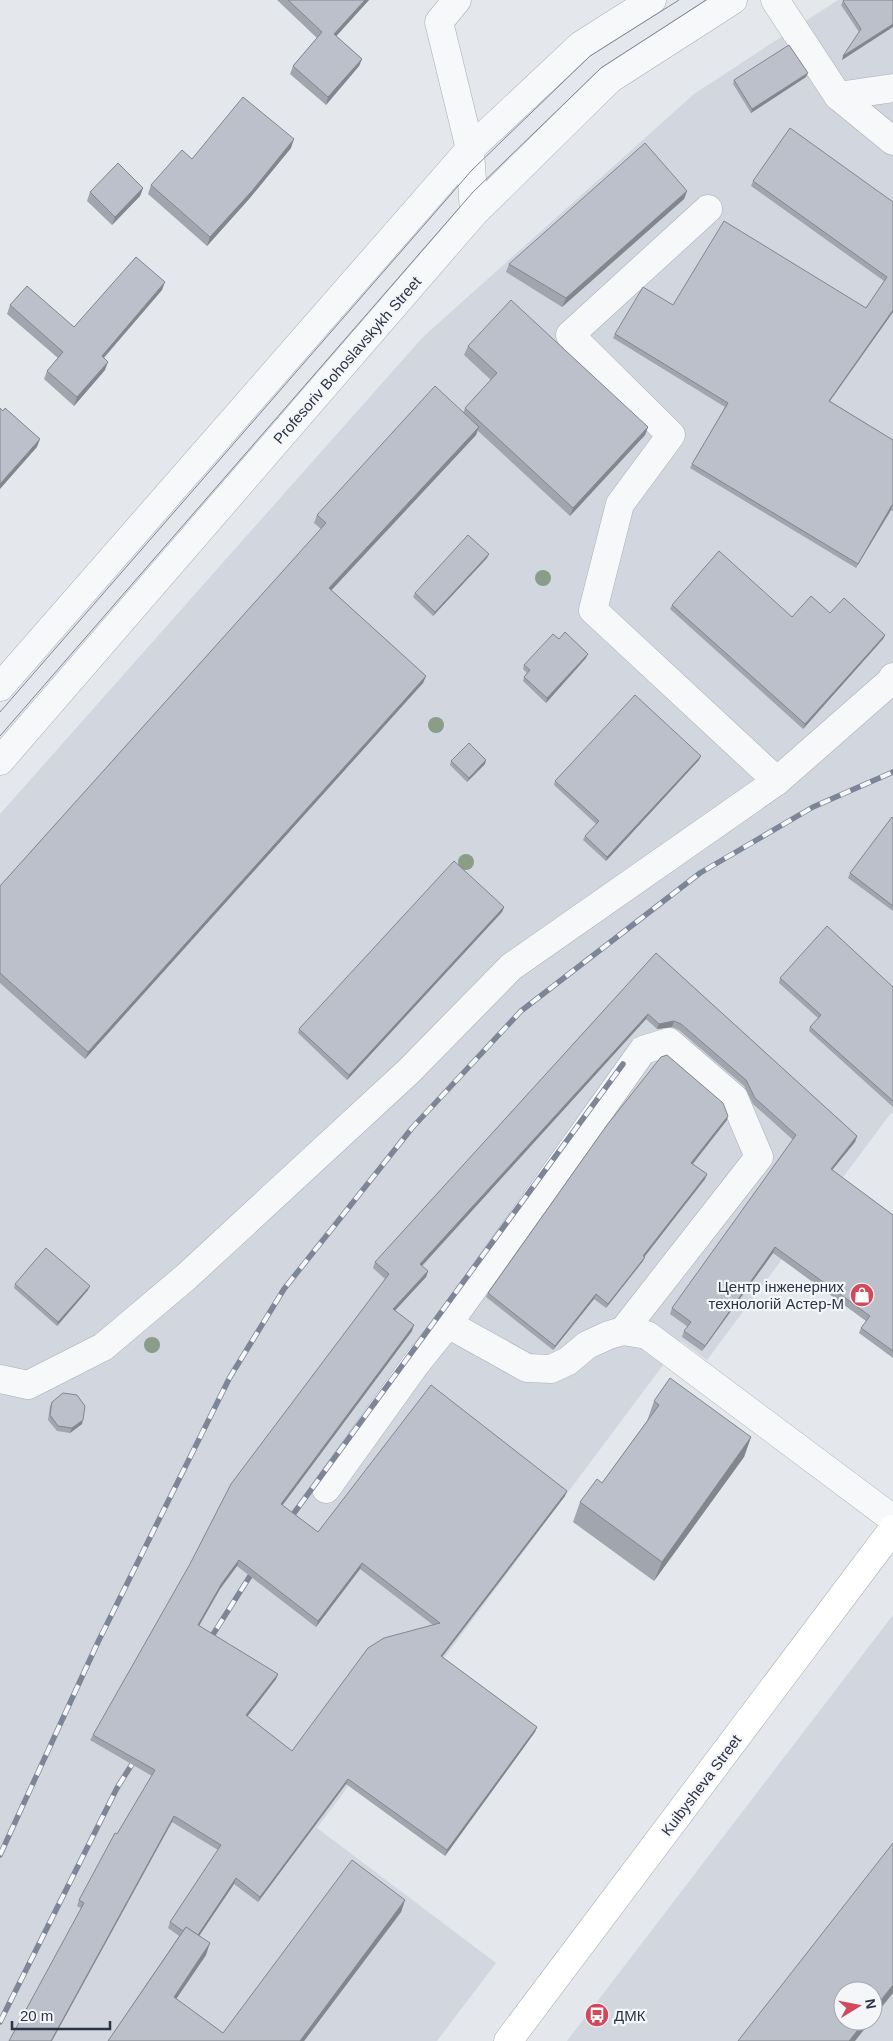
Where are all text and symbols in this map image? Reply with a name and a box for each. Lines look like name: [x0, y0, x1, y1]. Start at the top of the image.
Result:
street label: Profesoriv Bohoslavskykh Street: [270, 272, 425, 447]
place label: Центр інженерних технологій Астер-М: [708, 1278, 844, 1312]
shop icon: Центр інженерних технологій Астер-М: [849, 1282, 875, 1308]
street label: Kuibysheva Street: [658, 1731, 745, 1839]
north arrow: [833, 1981, 883, 2031]
text: N: [862, 1997, 880, 2010]
scale bar: [12, 1998, 110, 2030]
bus stop icon: ДМК: [584, 2002, 610, 2028]
text: 20 m: [20, 2007, 53, 2024]
place label: ДМК: [614, 2007, 646, 2024]

